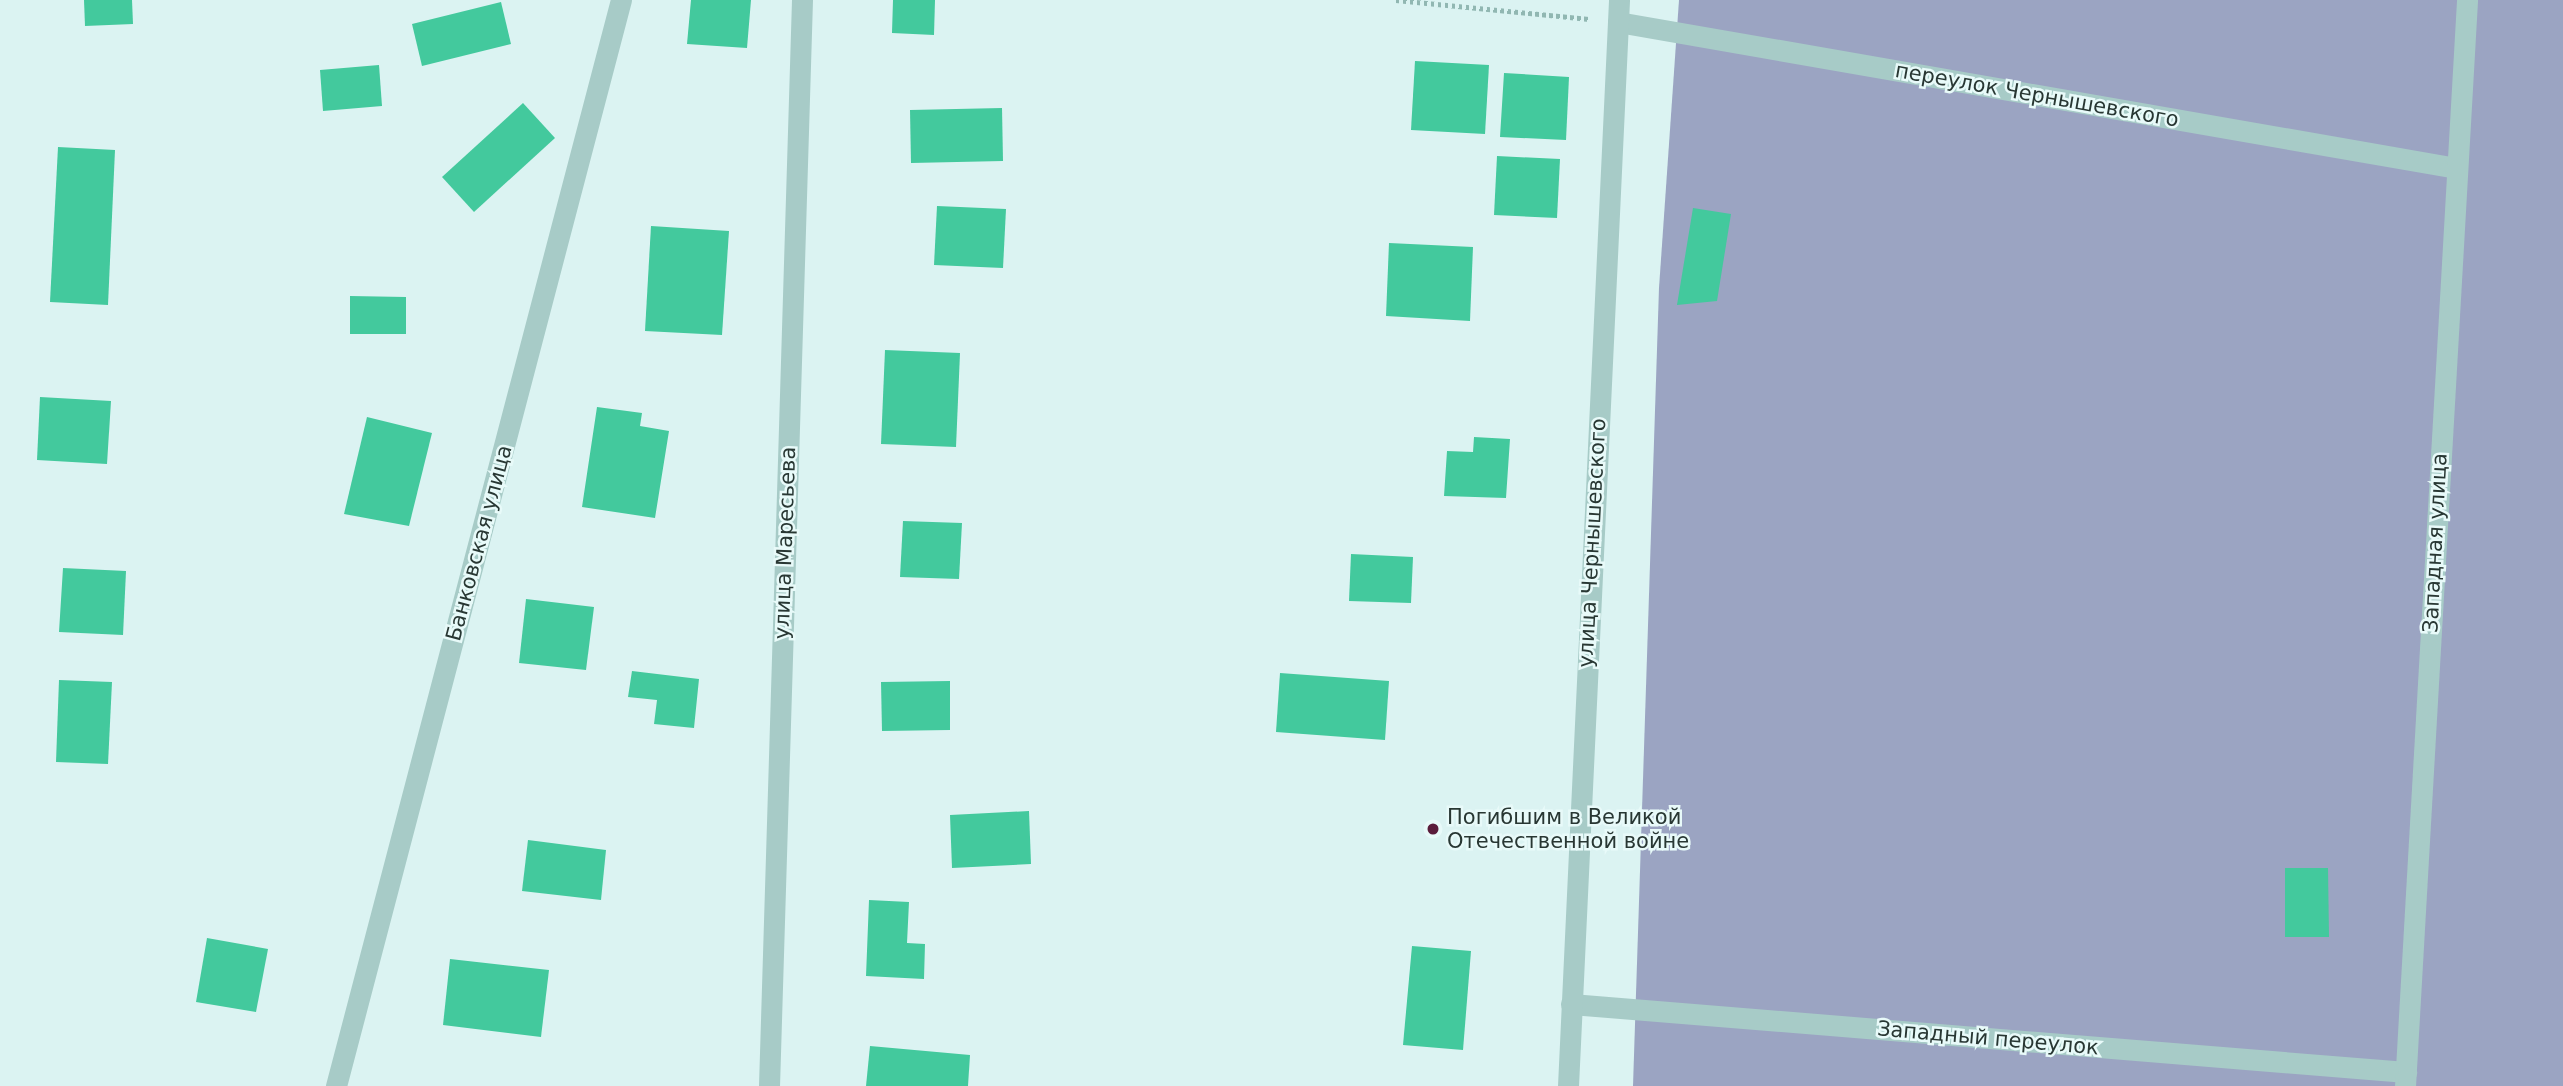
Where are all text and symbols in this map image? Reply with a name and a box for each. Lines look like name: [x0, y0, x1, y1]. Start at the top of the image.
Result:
street label: переулок Чернышевского: [1893, 58, 2181, 132]
street label: улица Чернышевского: [1573, 418, 1611, 668]
street label: Банковская улица: [441, 442, 517, 644]
street label: улица Маресьева: [769, 446, 801, 640]
street label: Западная улица: [2418, 452, 2452, 634]
place label: Погибшим в Великой Отечественной войне: [1447, 804, 1689, 854]
marker: Погибшим в Великой Отечественной войне: [1425, 821, 1441, 837]
street label: Западный переулок: [1876, 1016, 2100, 1060]

